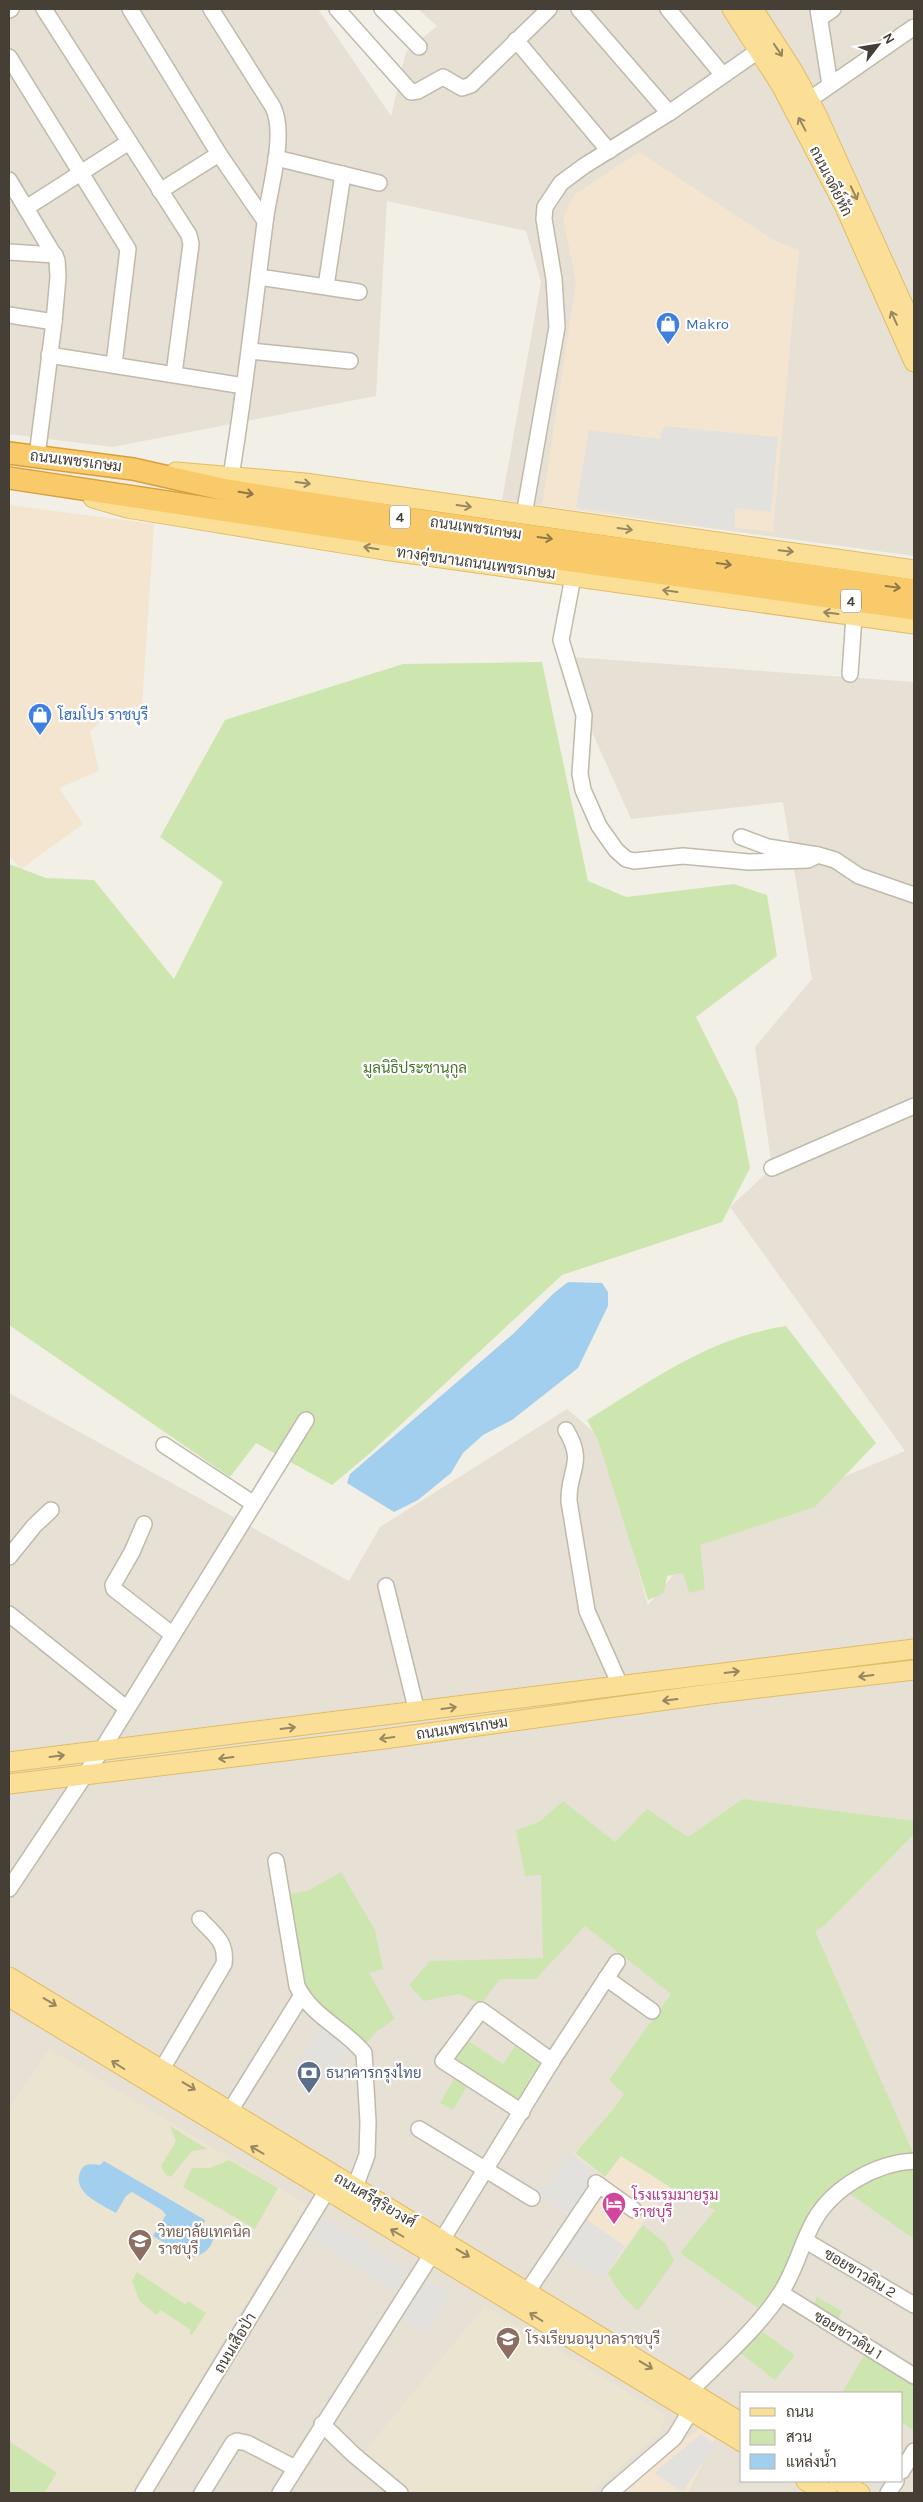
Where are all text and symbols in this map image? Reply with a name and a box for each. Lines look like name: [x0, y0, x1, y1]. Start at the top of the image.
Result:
north arrow: [853, 20, 903, 70]
text: N: [879, 30, 899, 47]
one-way arrow: [773, 43, 783, 57]
one-way arrow: [797, 116, 807, 131]
street label: ถนนเจดีย์หัก: [806, 142, 857, 219]
one-way arrow: [850, 185, 860, 200]
shop icon: Makro: [655, 311, 681, 345]
one-way arrow: [889, 311, 899, 326]
place label: Makro: [686, 315, 729, 333]
street label: ถนนเพชรเกษม: [29, 446, 123, 476]
one-way arrow: [295, 478, 311, 488]
one-way arrow: [238, 489, 254, 499]
one-way arrow: [456, 501, 472, 511]
road number: 4: [390, 506, 410, 528]
street label: ถนนเพชรเกษม: [429, 513, 523, 543]
one-way arrow: [617, 524, 633, 534]
one-way arrow: [537, 533, 553, 543]
one-way arrow: [363, 542, 379, 552]
street label: ทางคู่ขนานถนนเพชรเกษม: [395, 542, 557, 584]
one-way arrow: [778, 546, 794, 556]
one-way arrow: [715, 559, 731, 569]
one-way arrow: [885, 582, 901, 592]
one-way arrow: [663, 585, 679, 595]
road number: 4: [841, 590, 861, 612]
one-way arrow: [824, 608, 840, 618]
shop icon: โฮมโปร ราชบุรี: [27, 702, 53, 736]
place label: โฮมโปร ราชบุรี: [57, 705, 148, 726]
park label: มูลนิธิประชานุกูล: [363, 1059, 467, 1079]
one-way arrow: [723, 1667, 739, 1677]
one-way arrow: [858, 1671, 874, 1681]
one-way arrow: [662, 1695, 678, 1705]
one-way arrow: [441, 1703, 457, 1713]
street label: ถนนเพชรเกษม: [415, 1713, 509, 1743]
one-way arrow: [280, 1723, 296, 1733]
one-way arrow: [380, 1734, 396, 1744]
one-way arrow: [49, 1751, 65, 1761]
one-way arrow: [218, 1753, 234, 1763]
one-way arrow: [43, 1997, 57, 2007]
one-way arrow: [112, 2060, 126, 2070]
bank icon: ธนาคารกรุงไทย: [296, 2060, 322, 2094]
place label: ธนาคารกรุงไทย: [326, 2063, 422, 2084]
one-way arrow: [182, 2082, 196, 2092]
one-way arrow: [250, 2144, 265, 2154]
street label: ถนนศรีสุริยวงศ์: [330, 2168, 420, 2233]
place label: โรงแรมมายรูม ราชบุรี: [631, 2185, 718, 2223]
hotel icon: โรงแรมมายรูม ราชบุรี: [601, 2191, 627, 2225]
place label: วิทยาลัยเทคนิค ราชบุรี: [158, 2223, 251, 2260]
one-way arrow: [390, 2227, 404, 2237]
school or university icon: วิทยาลัยเทคนิค ราชบุรี: [127, 2228, 153, 2262]
street label: ซอยขาวดิน 2: [821, 2244, 899, 2302]
one-way arrow: [455, 2248, 469, 2258]
street label: ซอยชาวดิน 1: [810, 2307, 886, 2363]
street label: ถนนเสือป่า: [209, 2309, 260, 2376]
one-way arrow: [529, 2312, 543, 2322]
school or university icon: โรงเรียนอนุบาลราชบุรี: [495, 2326, 521, 2360]
place label: โรงเรียนอนุบาลราชบุรี: [525, 2329, 660, 2350]
one-way arrow: [639, 2360, 653, 2370]
legend: [740, 2392, 903, 2482]
text: ถนน: [786, 2403, 814, 2421]
text: สวน: [786, 2428, 812, 2446]
text: แหล่งน้ำ: [786, 2449, 837, 2471]

